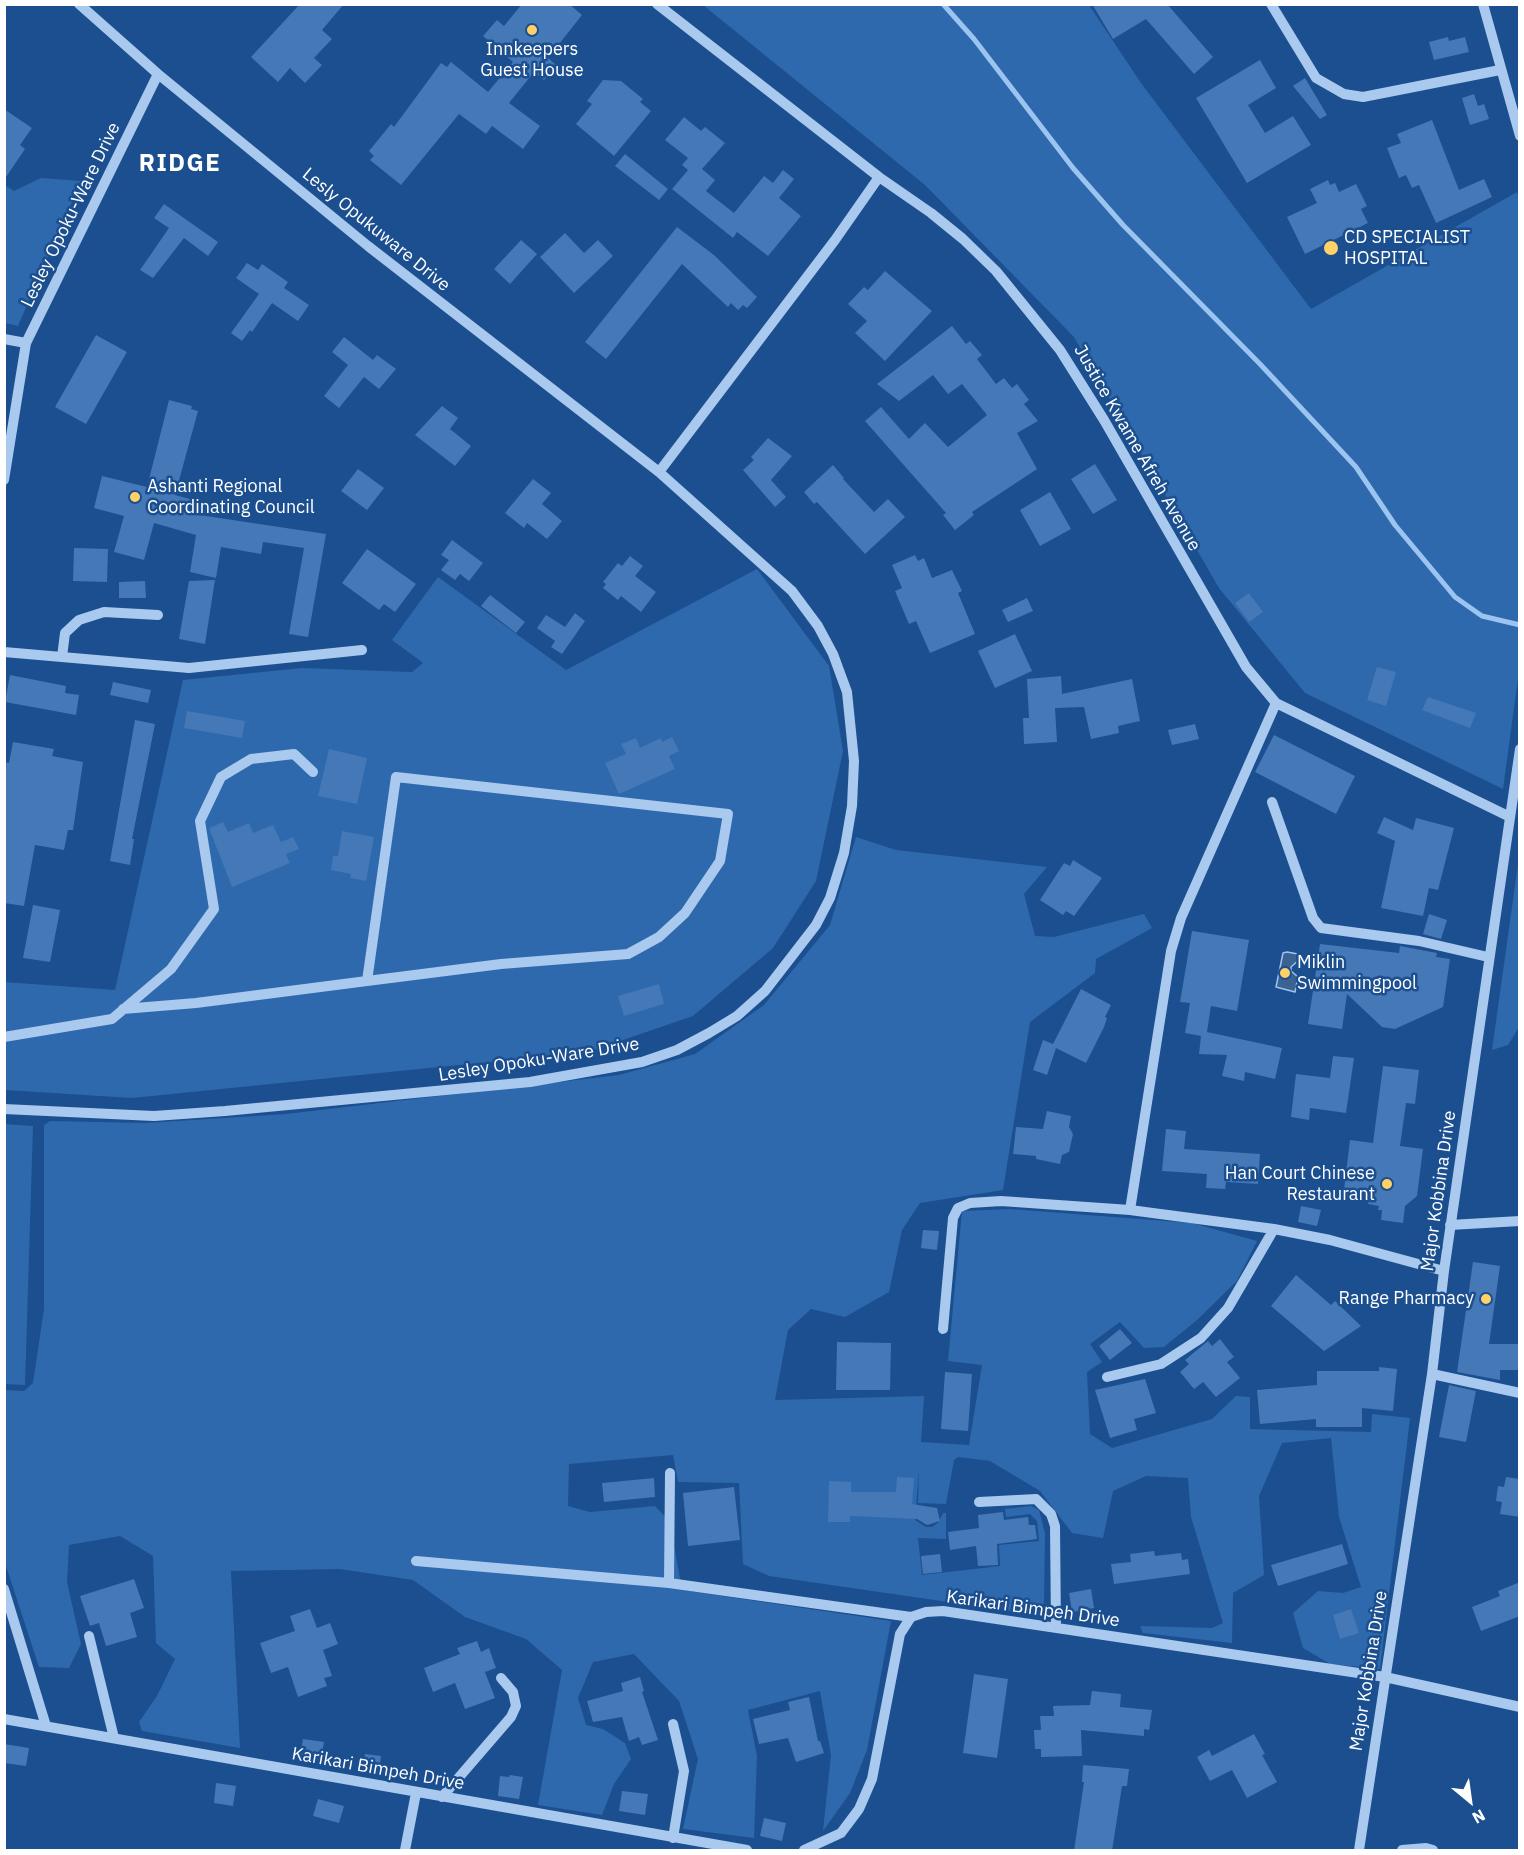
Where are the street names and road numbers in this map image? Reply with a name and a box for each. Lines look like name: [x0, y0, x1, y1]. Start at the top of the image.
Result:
street label: Lesley Opoku-Ware Drive: [17, 119, 125, 311]
street label: Lesly Opukuware Drive: [298, 164, 454, 296]
street label: Justice Kwame Afreh Avenue: [1069, 341, 1205, 555]
street label: Lesley Opoku-Ware Drive: [437, 1033, 641, 1087]
street label: Major Kobbina Drive: [1417, 1109, 1461, 1273]
street label: Karikari Bimpeh Drive: [945, 1586, 1121, 1632]
street label: Major Kobbina Drive: [1346, 1589, 1392, 1753]
street label: Karikari Bimpeh Drive: [290, 1743, 466, 1795]

